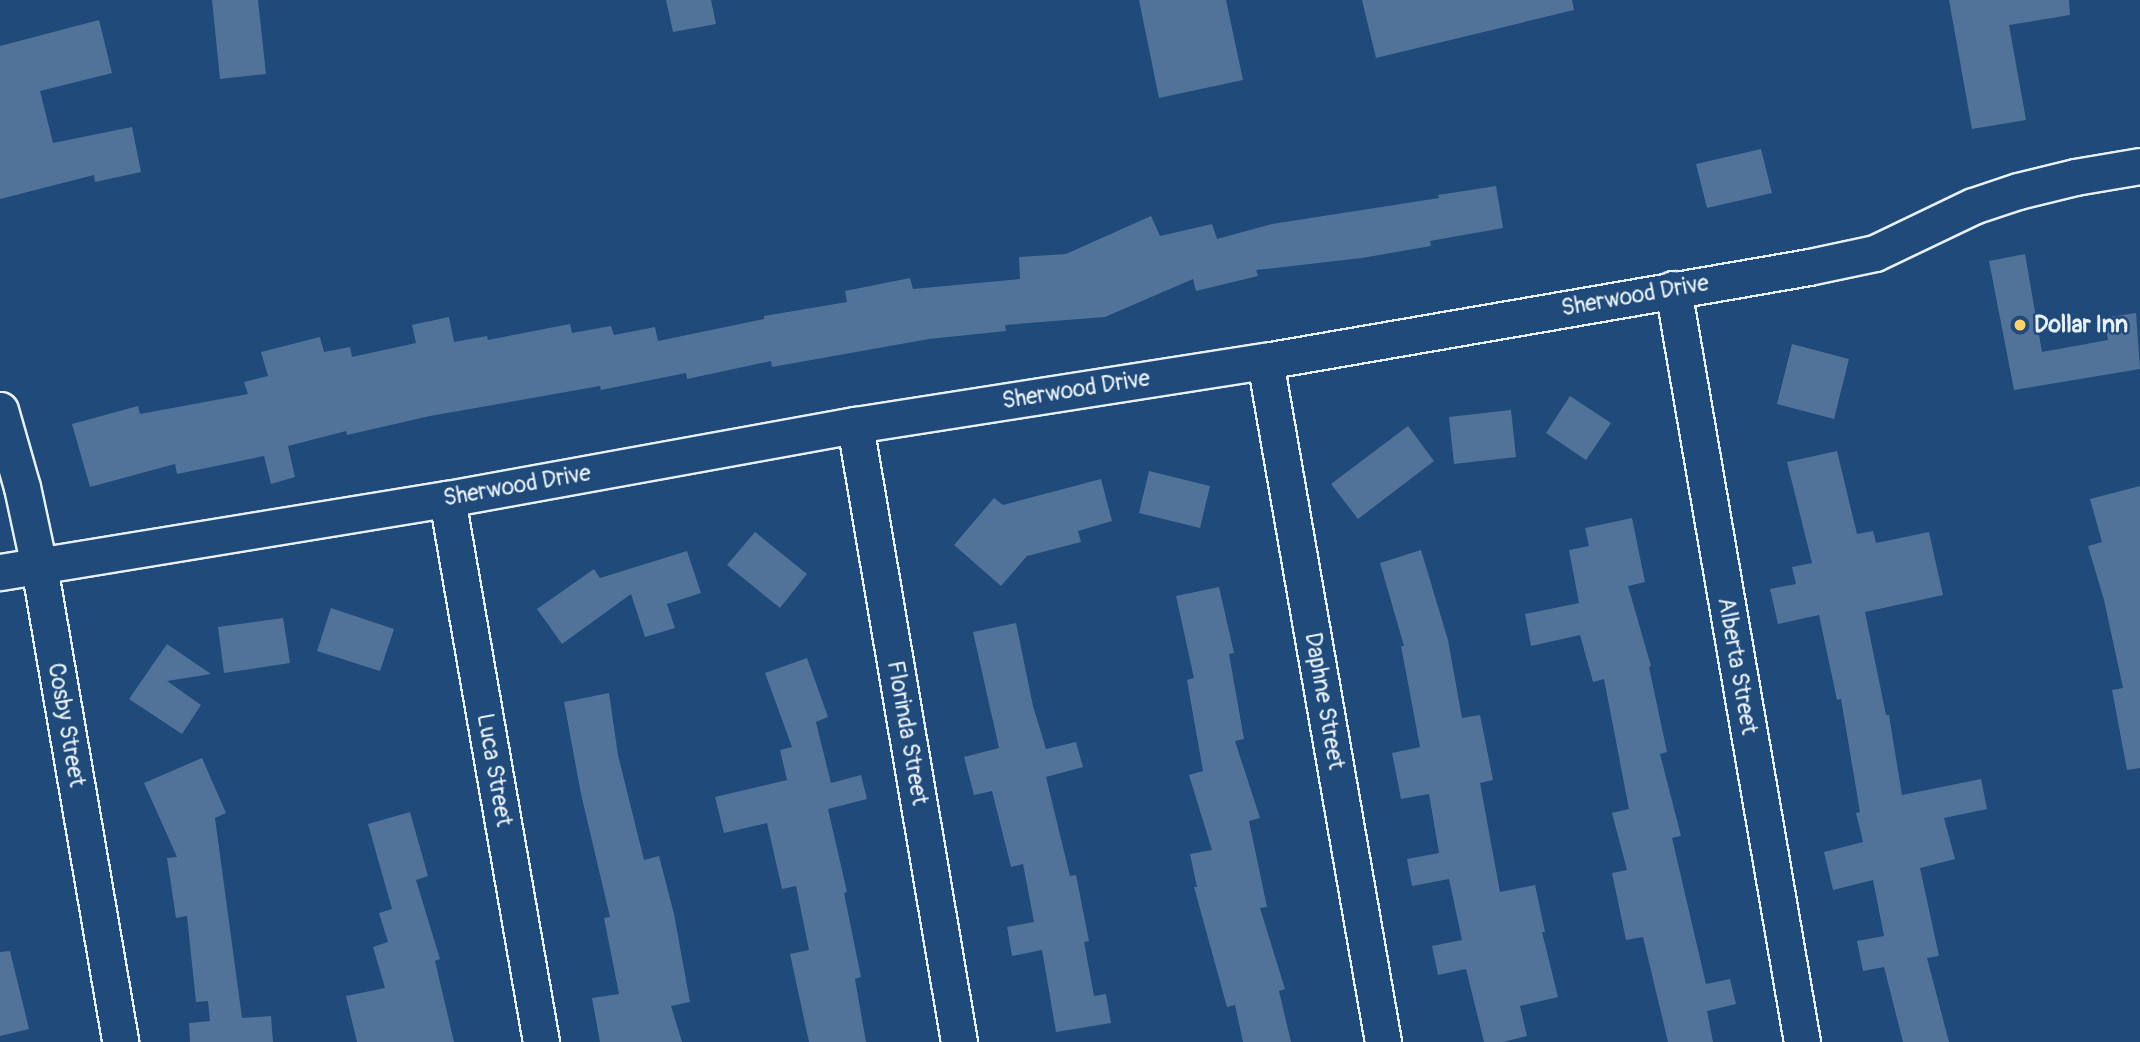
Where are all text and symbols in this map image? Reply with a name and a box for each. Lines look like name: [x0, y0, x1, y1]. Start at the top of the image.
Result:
street label: Sherwood Drive: [1559, 269, 1711, 323]
place label: Dollar Inn: [2034, 311, 2128, 339]
marker: Dollar Inn: [2012, 317, 2028, 333]
street label: Sherwood Drive: [1000, 365, 1152, 415]
street label: Sherwood Drive: [441, 459, 593, 513]
street label: Alberta Street: [1711, 595, 1763, 737]
street label: Daphne Street: [1298, 630, 1350, 772]
street label: Florinda Street: [881, 659, 933, 807]
street label: Cosby Street: [42, 661, 90, 789]
street label: Luca Street: [470, 711, 518, 829]

